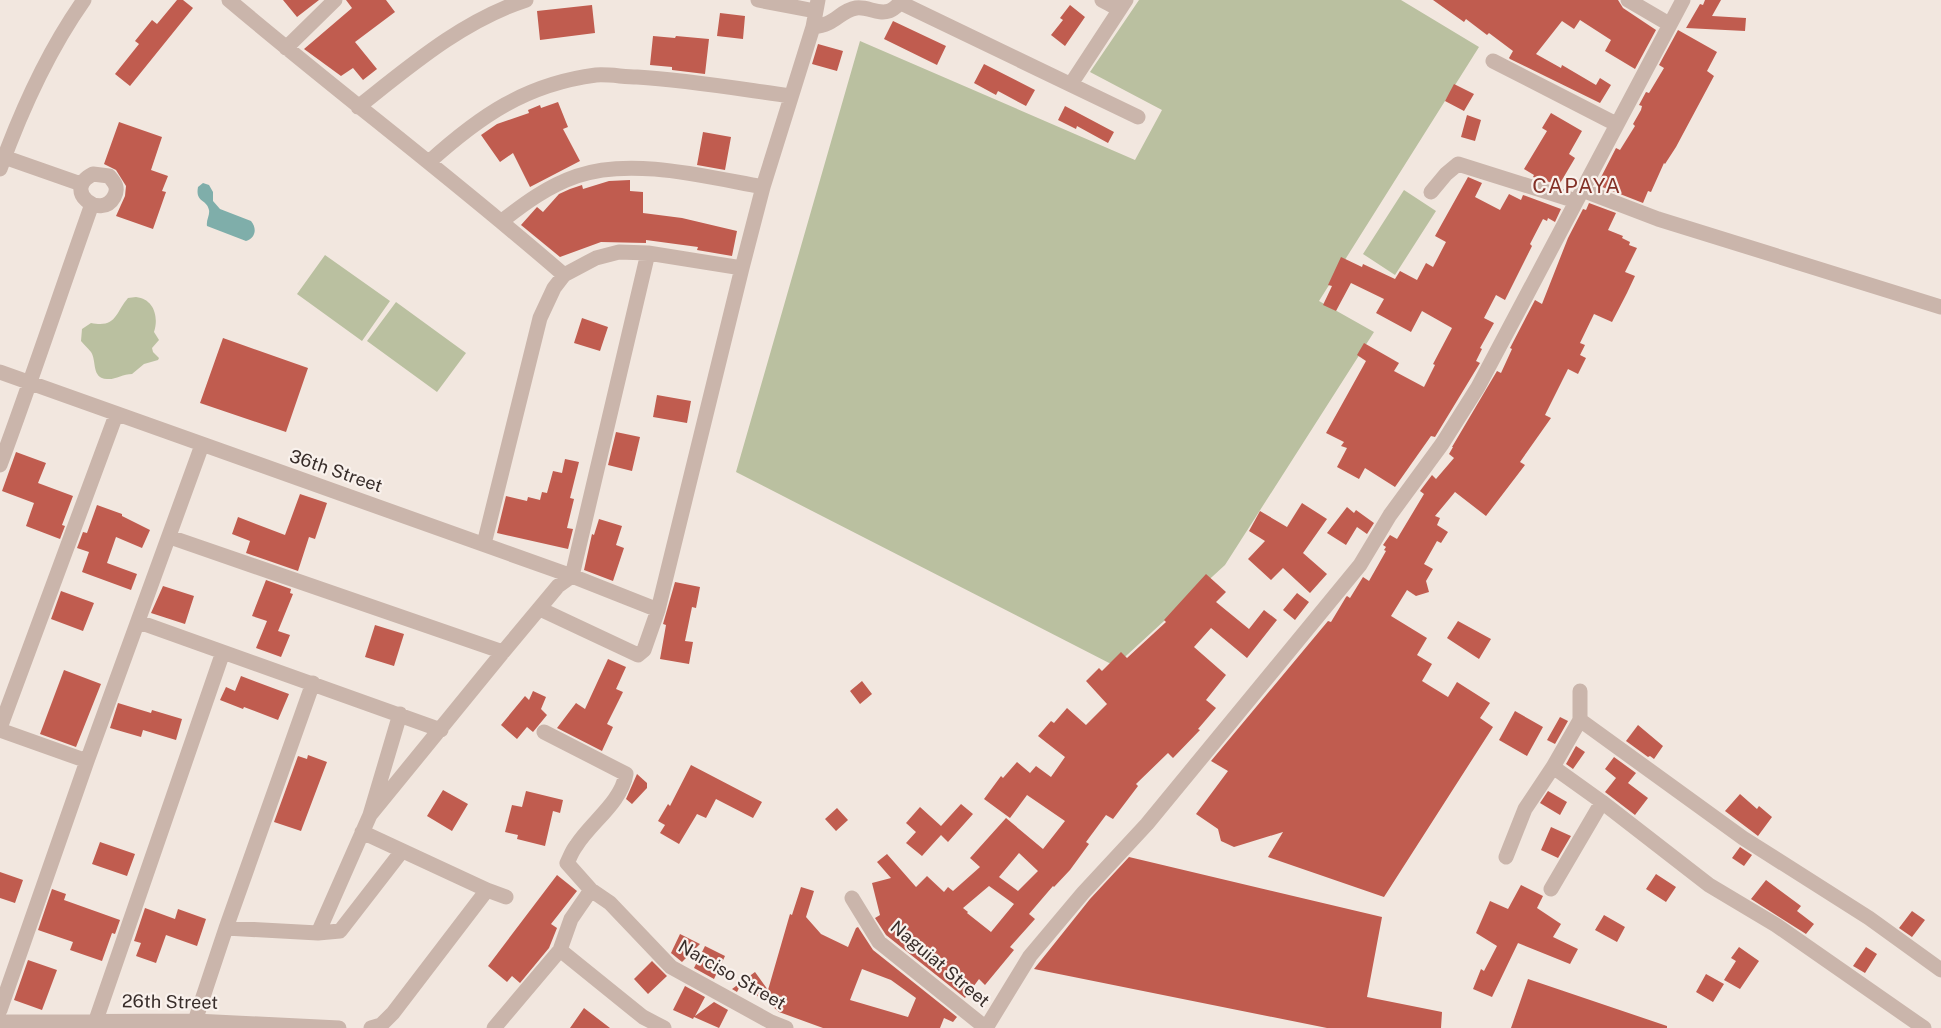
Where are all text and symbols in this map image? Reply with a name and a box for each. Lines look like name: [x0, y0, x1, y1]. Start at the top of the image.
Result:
district label: CAPAYA: [1532, 173, 1622, 198]
street label: 36th Street: [287, 445, 385, 496]
street label: Naguiat Street: [886, 916, 994, 1011]
street label: Narciso Street: [675, 935, 790, 1014]
street label: 26th Street: [122, 990, 218, 1013]

